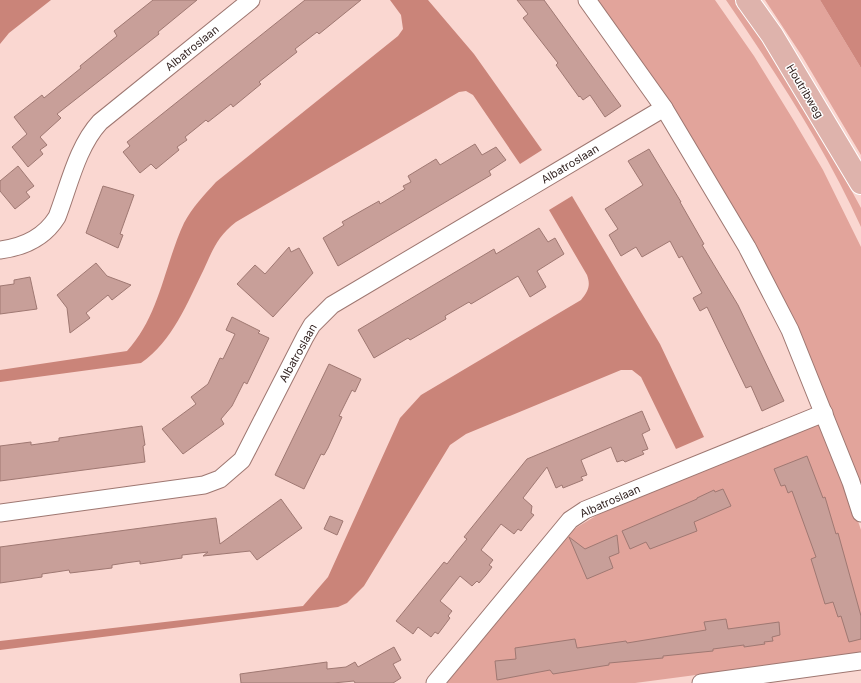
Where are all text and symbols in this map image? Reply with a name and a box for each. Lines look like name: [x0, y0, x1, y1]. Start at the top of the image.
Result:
street label: Albatroslaan: [162, 22, 222, 74]
street label: Houtribweg: [783, 62, 827, 120]
street label: Albatroslaan: [539, 141, 601, 187]
street label: Albatroslaan: [276, 321, 320, 385]
street label: Albatroslaan: [578, 481, 642, 521]

